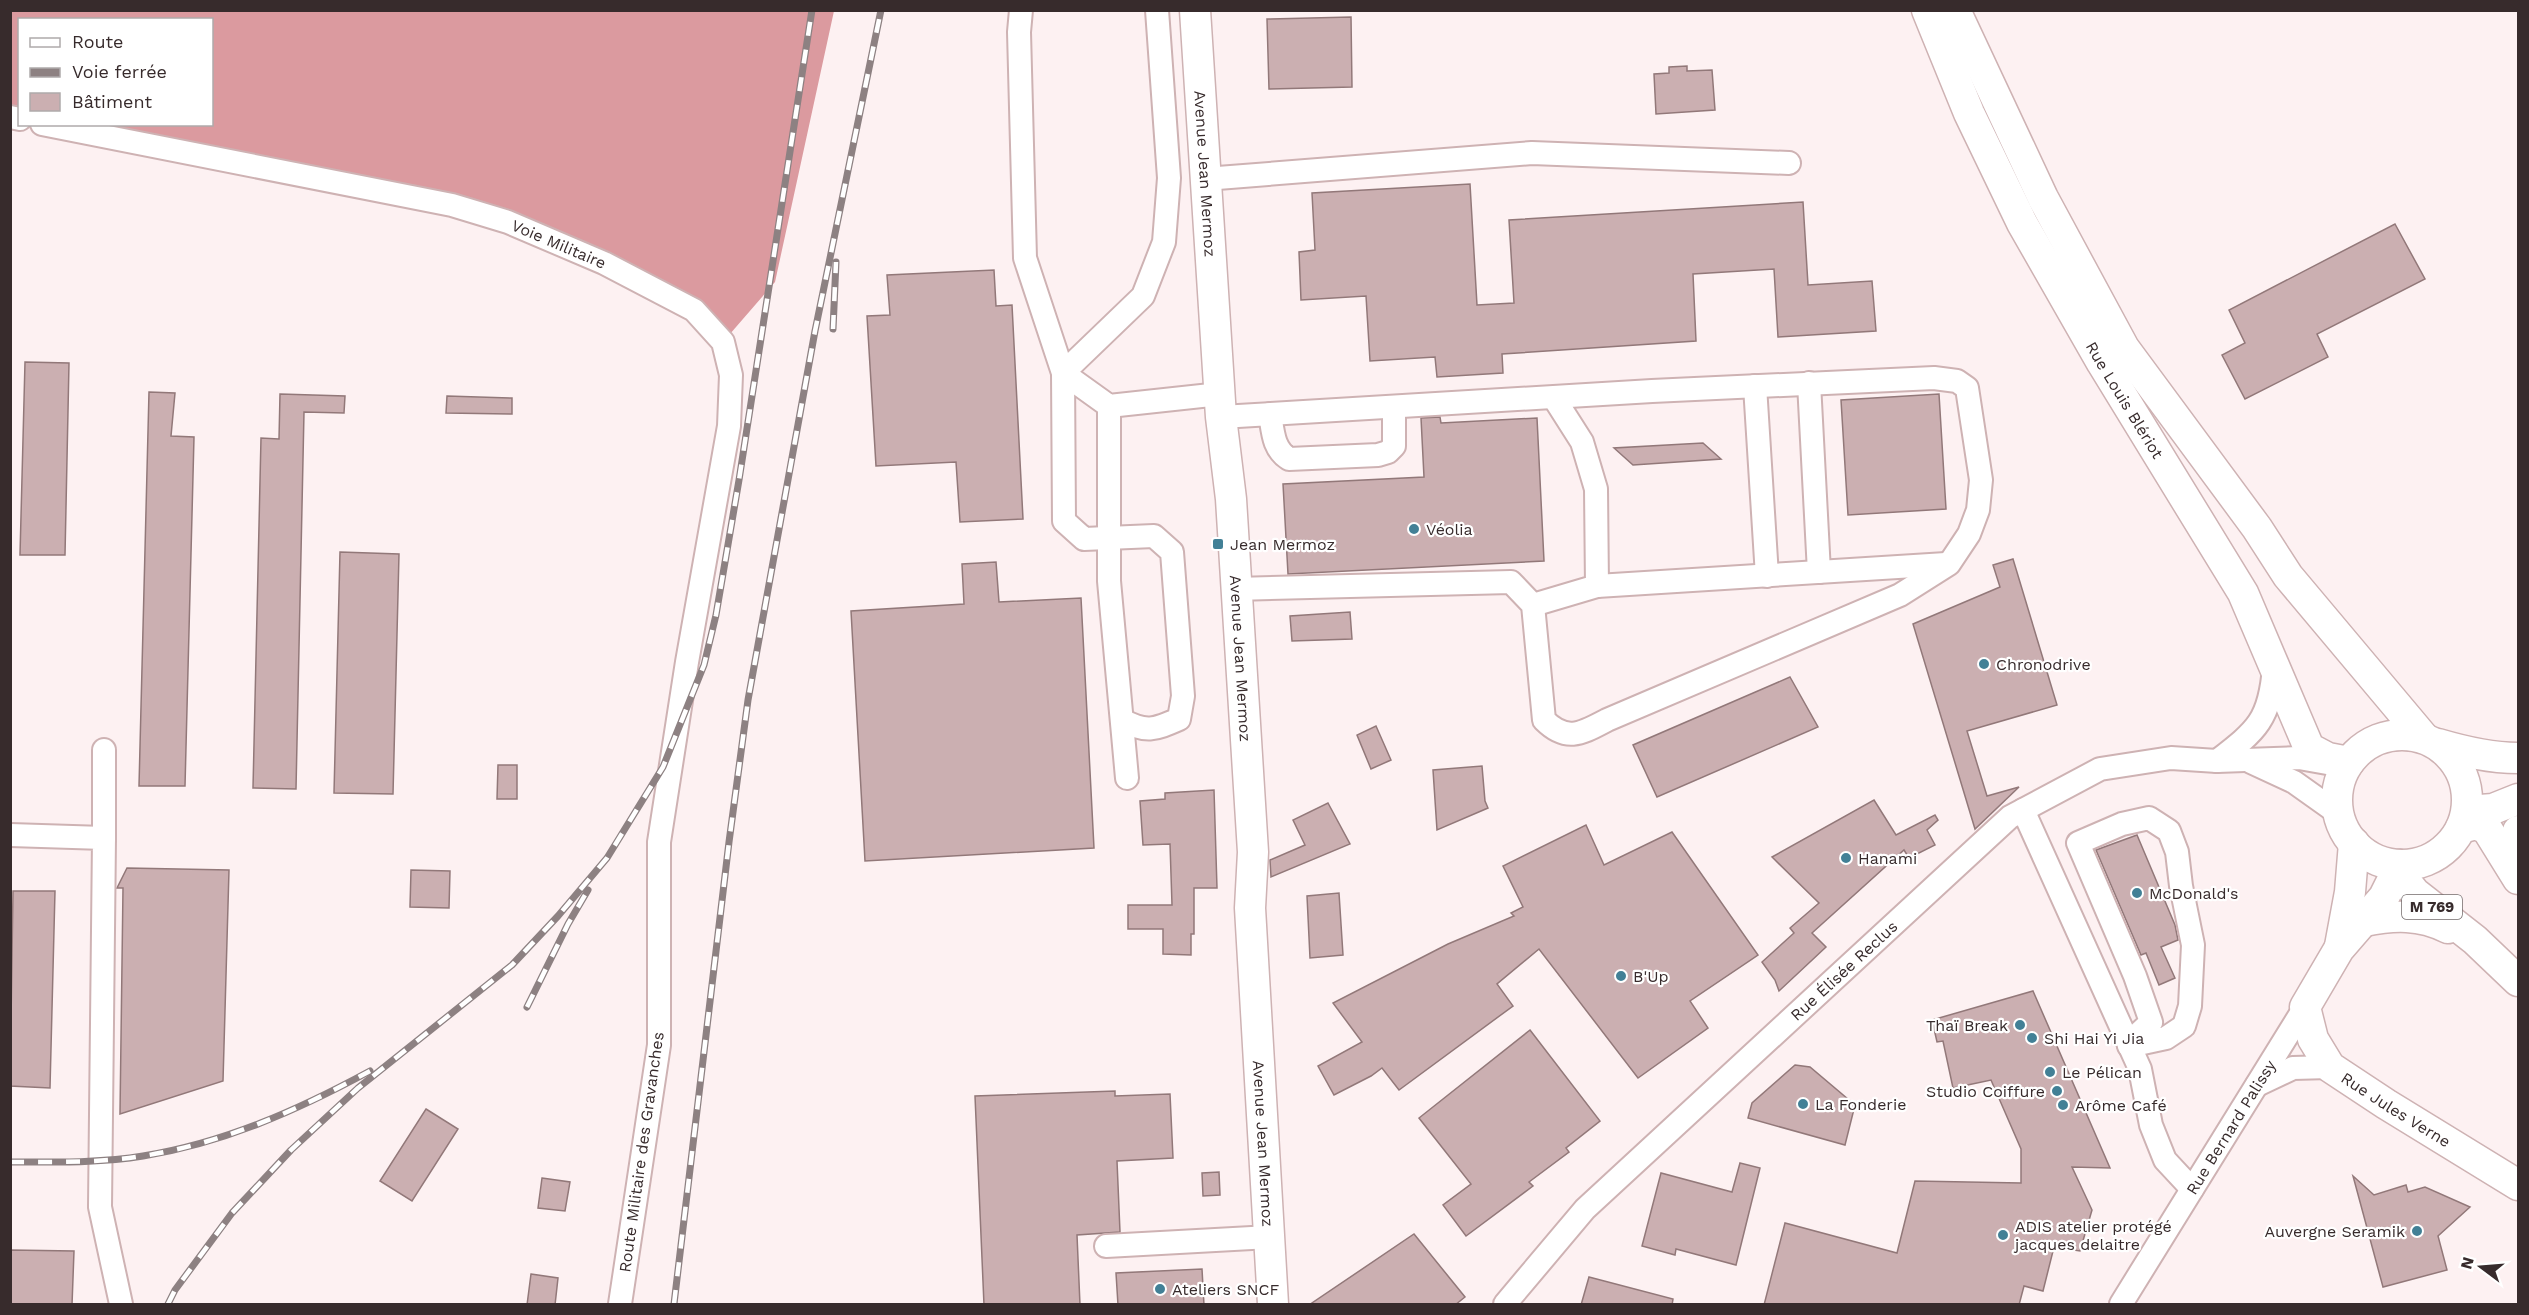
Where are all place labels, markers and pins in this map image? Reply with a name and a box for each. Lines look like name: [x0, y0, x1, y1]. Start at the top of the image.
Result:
place label: Véolia: [1426, 520, 1473, 539]
marker: Véolia: [1407, 522, 1421, 536]
place label: Jean Mermoz: [1230, 535, 1335, 554]
marker: Jean Mermoz: [1211, 537, 1225, 551]
place label: Chronodrive: [1996, 655, 2091, 674]
marker: Chronodrive: [1977, 657, 1991, 671]
place label: Hanami: [1858, 849, 1917, 868]
marker: Hanami: [1839, 851, 1853, 865]
place label: McDonald's: [2149, 884, 2239, 903]
marker: McDonald's: [2130, 886, 2144, 900]
place label: B'Up: [1633, 967, 1668, 986]
marker: B'Up: [1614, 969, 1628, 983]
place label: Thaï Break: [1926, 1016, 2008, 1035]
marker: Thaï Break: [2013, 1018, 2027, 1032]
place label: Shi Hai Yi Jia: [2044, 1029, 2144, 1048]
marker: Shi Hai Yi Jia: [2025, 1031, 2039, 1045]
place label: Le Pélican: [2062, 1063, 2142, 1082]
marker: Le Pélican: [2043, 1065, 2057, 1079]
place label: Studio Coiffure: [1926, 1082, 2045, 1101]
marker: Studio Coiffure: [2050, 1084, 2064, 1098]
place label: La Fonderie: [1815, 1095, 1906, 1114]
place label: Arôme Café: [2075, 1096, 2167, 1115]
marker: La Fonderie: [1796, 1097, 1810, 1111]
marker: Arôme Café: [2056, 1098, 2070, 1112]
place label: ADIS atelier protégé jacques delaitre: [2013, 1217, 2172, 1254]
place label: Auvergne Seramik: [2265, 1222, 2405, 1241]
marker: Auvergne Seramik: [2410, 1224, 2424, 1238]
marker: ADIS atelier protégé jacques delaitre: [1996, 1228, 2010, 1242]
place label: Ateliers SNCF: [1172, 1280, 1279, 1299]
marker: Ateliers SNCF: [1153, 1282, 1167, 1296]

